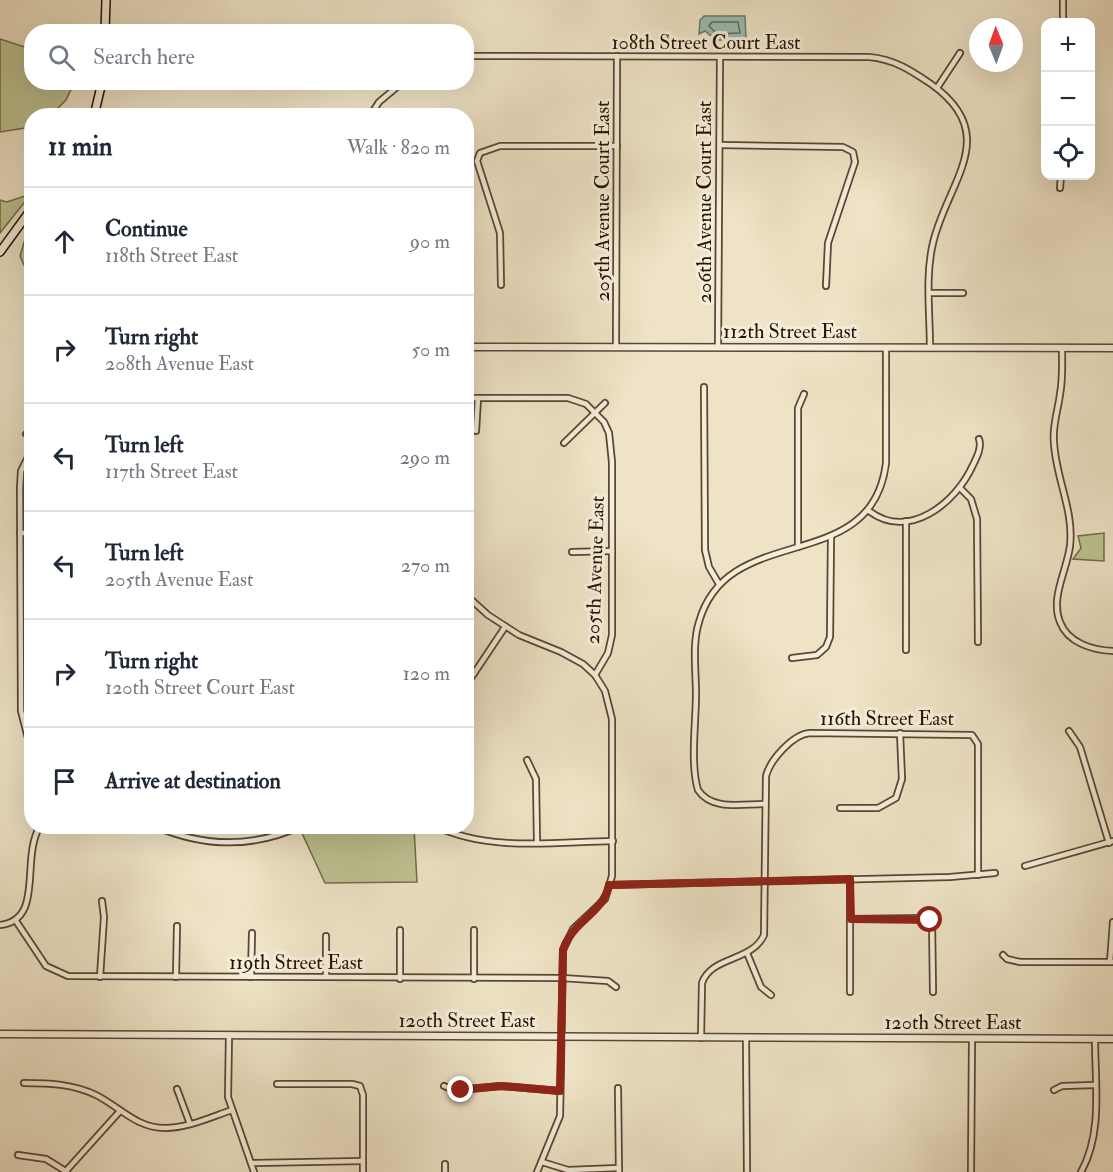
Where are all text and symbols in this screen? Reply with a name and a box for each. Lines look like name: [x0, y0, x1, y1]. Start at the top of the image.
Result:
north arrow: [969, 18, 1023, 72]
map controls: [1041, 18, 1095, 180]
button: +: [1041, 18, 1095, 72]
search box: [24, 24, 474, 90]
street label: 108th Street Court East: [612, 30, 801, 55]
icon: search: [45, 41, 78, 74]
text: Search here: [93, 43, 195, 71]
button: −: [1041, 72, 1095, 126]
street label: 205th Avenue Court East: [590, 100, 615, 302]
street label: 206th Avenue Court East: [692, 100, 717, 303]
button: locate: [1041, 126, 1095, 180]
text: 11 min: [48, 131, 113, 163]
text: Walk · 820 m: [347, 135, 450, 160]
text: Continue: [105, 215, 188, 243]
icon: ahead: [48, 225, 81, 258]
text: 90 m: [410, 229, 450, 254]
text: 118th Street East: [105, 243, 238, 268]
street label: 112th Street East: [723, 319, 857, 344]
text: Turn right: [105, 323, 198, 351]
icon: right: [48, 333, 81, 366]
text: 50 m: [411, 337, 450, 362]
text: 208th Avenue East: [105, 351, 254, 376]
text: Turn left: [105, 431, 184, 459]
icon: left: [48, 441, 81, 474]
text: 290 m: [400, 445, 450, 470]
text: 117th Street East: [105, 459, 238, 484]
street label: 205th Avenue East: [580, 495, 610, 645]
text: Turn left: [105, 539, 184, 567]
icon: left: [48, 549, 81, 582]
text: 270 m: [401, 553, 450, 578]
text: 205th Avenue East: [105, 567, 253, 592]
text: Turn right: [105, 647, 198, 675]
icon: right: [48, 657, 81, 690]
text: 120 m: [403, 661, 450, 686]
text: 120th Street Court East: [105, 675, 295, 700]
street label: 116th Street East: [820, 706, 954, 731]
icon: arrive: [48, 765, 81, 798]
text: Arrive at destination: [105, 767, 281, 795]
route start: [916, 906, 942, 932]
street label: 119th Street East: [229, 950, 364, 975]
street label: 120th Street East: [398, 1008, 536, 1033]
street label: 120th Street East: [884, 1010, 1022, 1035]
route end: [447, 1076, 473, 1102]

